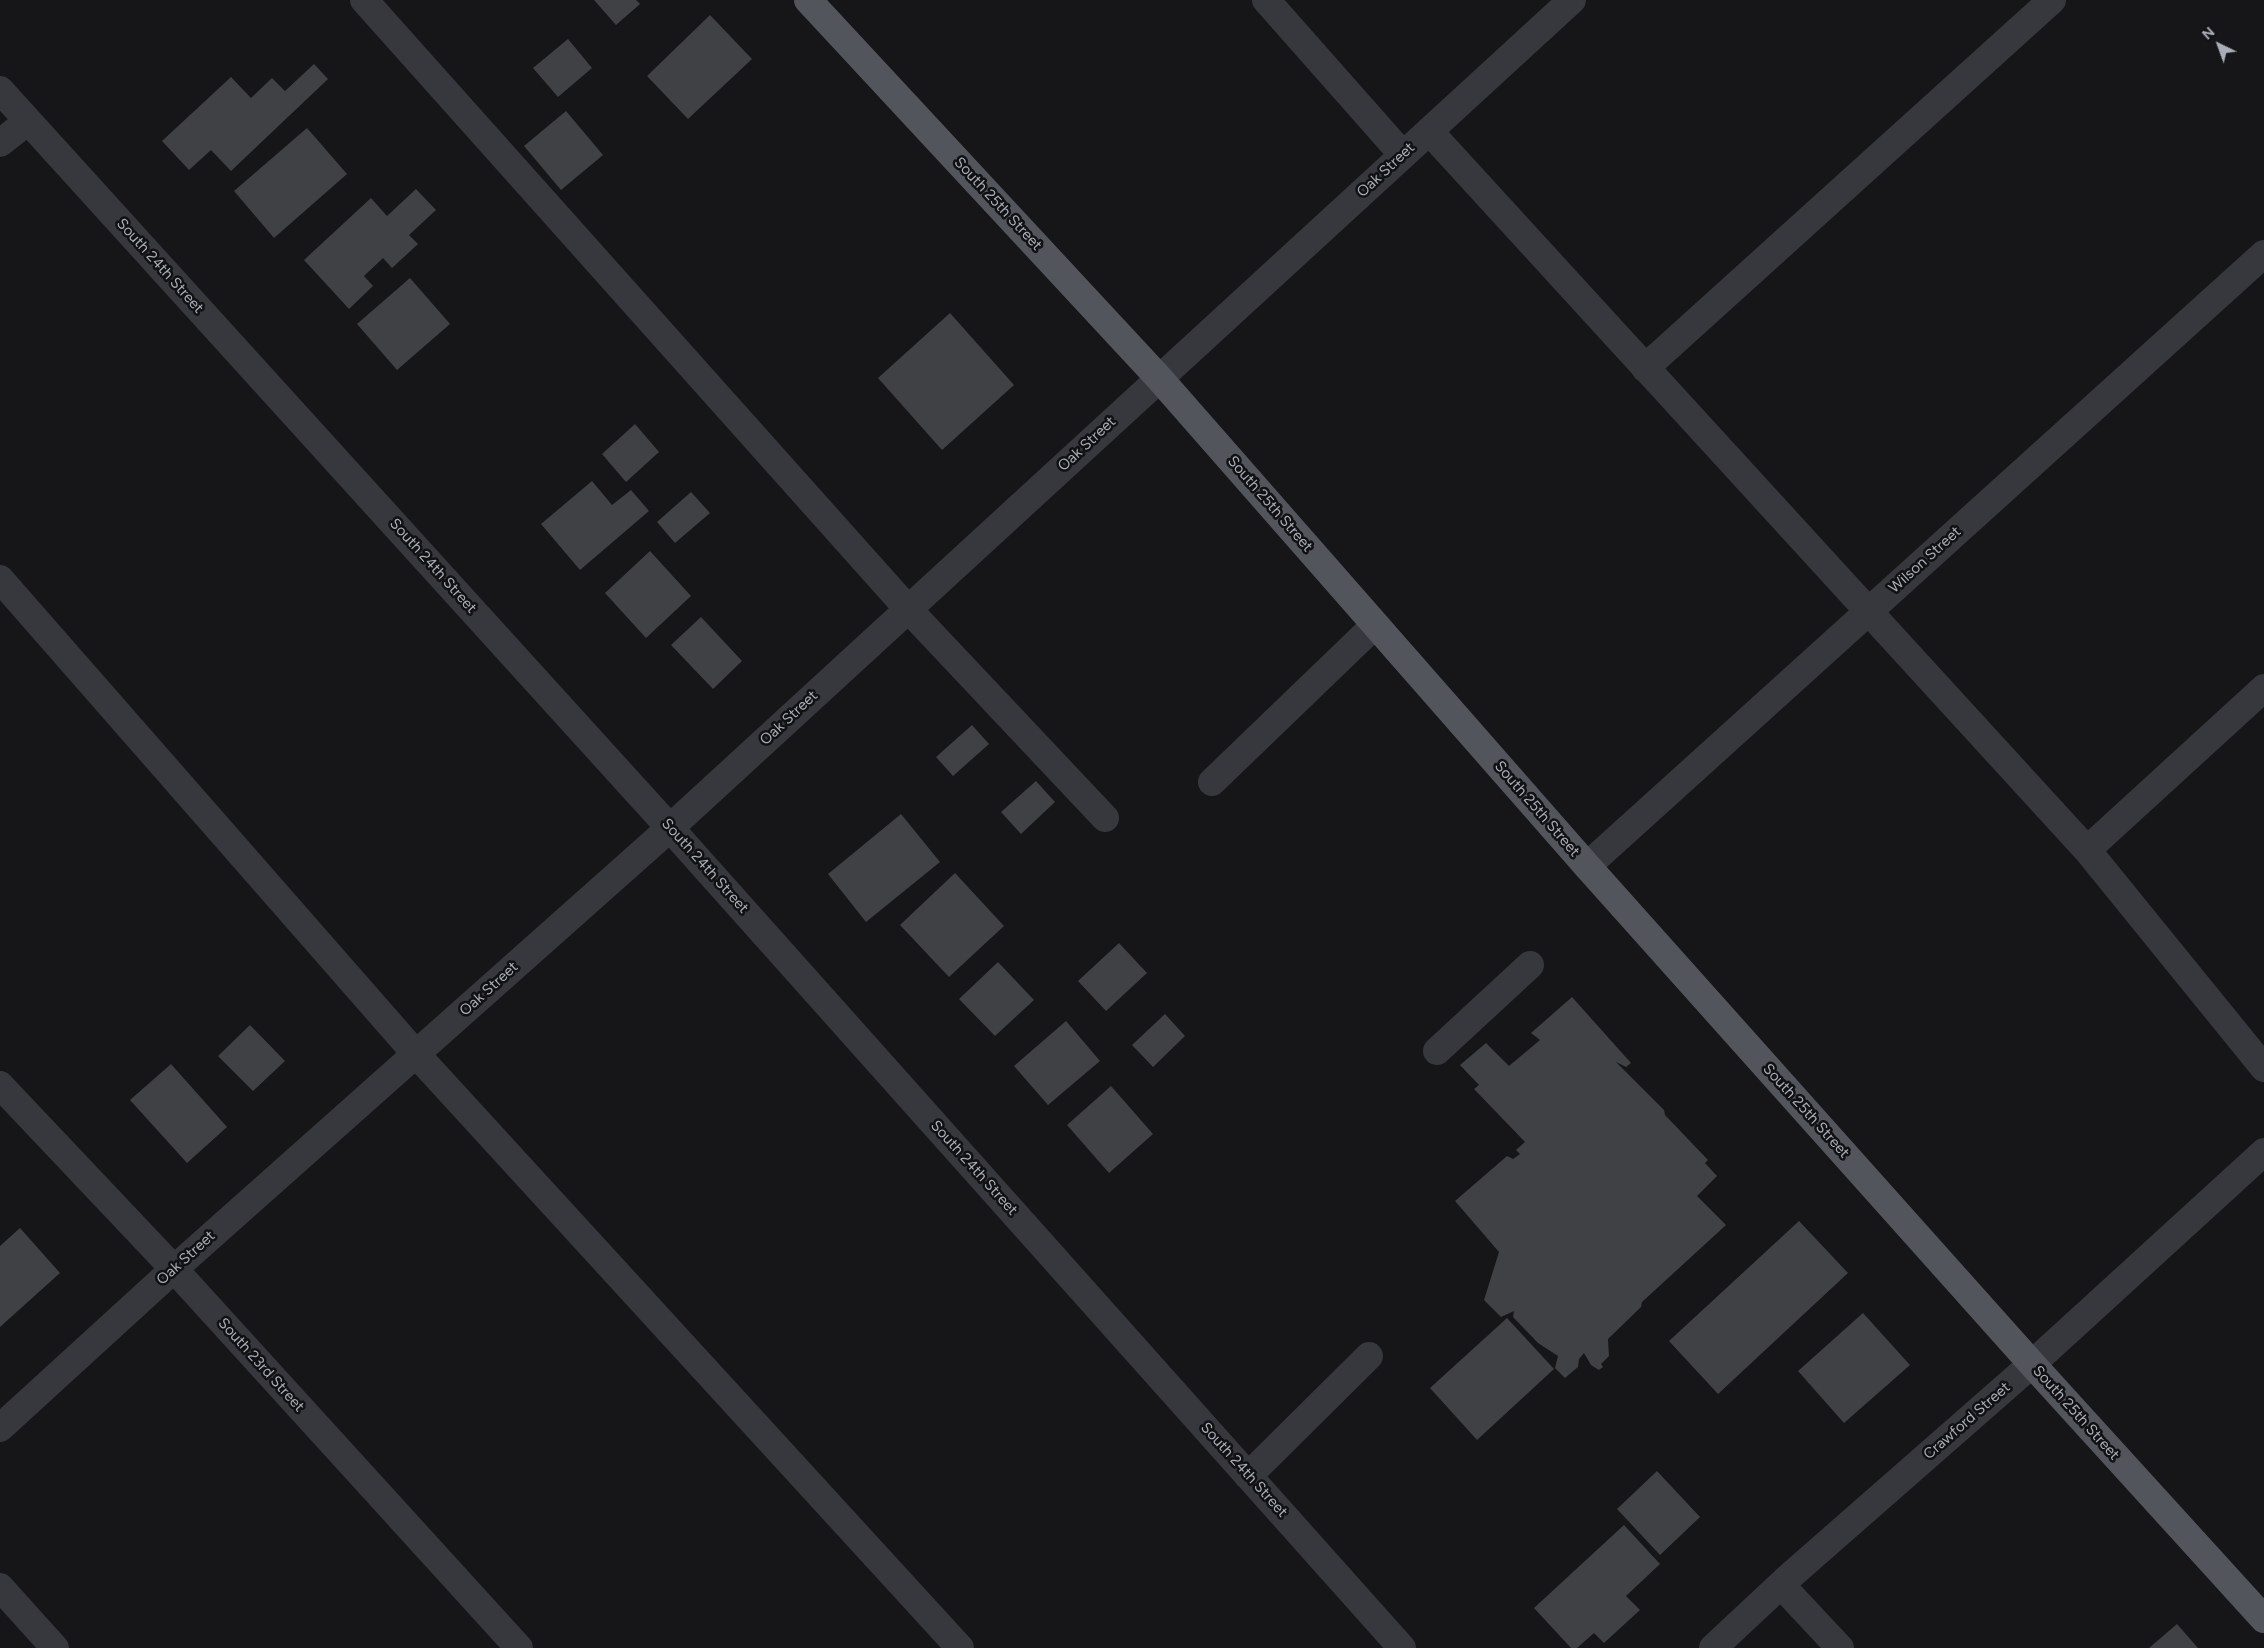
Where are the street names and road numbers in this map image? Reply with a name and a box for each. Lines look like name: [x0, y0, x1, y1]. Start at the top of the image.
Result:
street label: Oak Street: [1353, 139, 1419, 201]
street label: South 25th Street: [950, 154, 1046, 254]
street label: South 24th Street: [113, 215, 207, 317]
street label: Oak Street: [1054, 413, 1120, 475]
street label: South 25th Street: [1224, 453, 1316, 555]
street label: South 24th Street: [386, 515, 480, 617]
street label: Wilson Street: [1885, 523, 1965, 597]
street label: Oak Street: [756, 687, 822, 749]
street label: South 25th Street: [1491, 758, 1583, 860]
street label: South 24th Street: [658, 815, 752, 917]
street label: Oak Street: [456, 958, 522, 1020]
street label: South 25th Street: [1759, 1060, 1853, 1162]
street label: South 24th Street: [927, 1117, 1021, 1219]
street label: Oak Street: [153, 1227, 219, 1289]
street label: South 23rd Street: [214, 1314, 308, 1416]
street label: South 25th Street: [2029, 1362, 2123, 1464]
street label: Crawford Street: [1920, 1378, 2014, 1464]
street label: South 24th Street: [1197, 1419, 1291, 1521]

